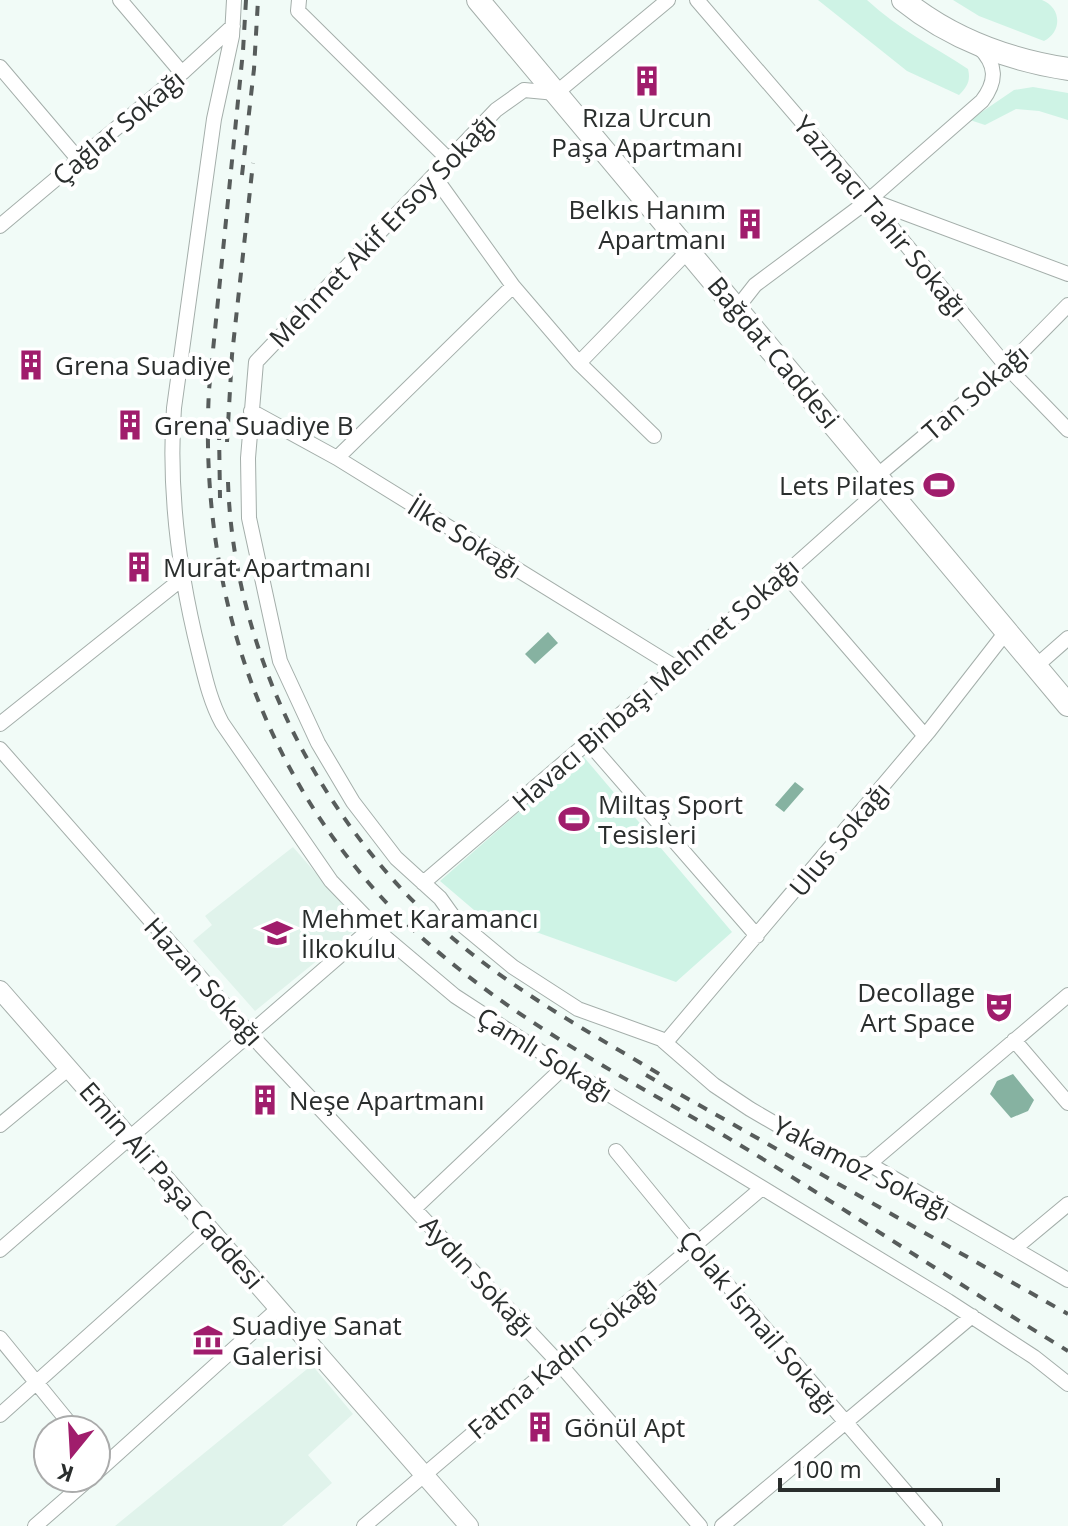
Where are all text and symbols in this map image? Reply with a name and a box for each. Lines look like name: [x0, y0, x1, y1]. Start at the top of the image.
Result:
street label: Çağlar Sokağı: [44, 61, 192, 193]
building icon: Rıza Urcun Paşa Apartmanı: [630, 64, 664, 98]
place label: Rıza Urcun Paşa Apartmanı: [551, 99, 743, 165]
street label: Mehmet Akif Ersoy Sokağı: [261, 105, 503, 355]
street label: Yazmacı Tahir Sokağı: [786, 108, 976, 324]
place label: Belkıs Hanım Apartmanı: [568, 191, 726, 257]
building icon: Belkıs Hanım Apartmanı: [733, 207, 767, 241]
street label: Bağdat Caddesi: [700, 268, 848, 436]
street label: Tan Sokağı: [914, 336, 1036, 448]
place label: Grena Suadiye: [55, 347, 231, 383]
building icon: Grena Suadiye: [14, 348, 48, 382]
place label: Grena Suadiye B: [154, 407, 354, 443]
building icon: Grena Suadiye B: [113, 408, 147, 442]
place label: Lets Pilates: [779, 467, 915, 503]
sports icon: Lets Pilates: [922, 468, 956, 502]
street label: İlke Sokağı: [401, 488, 529, 586]
place label: Murat Apartmanı: [163, 549, 371, 585]
street label: Havacı Binbaşı Mehmet Sokağı: [504, 549, 806, 819]
building icon: Murat Apartmanı: [122, 550, 156, 584]
street label: Ulus Sokağı: [780, 774, 898, 904]
place label: Miltaş Sport Tesisleri: [598, 786, 743, 852]
sports icon: Miltaş Sport Tesisleri: [557, 802, 591, 836]
place label: Mehmet Karamancı İlkokulu: [301, 900, 539, 966]
street label: Hazan Sokağı: [137, 909, 271, 1053]
school or university icon: Mehmet Karamancı İlkokulu: [260, 916, 294, 950]
place label: Decollage Art Space: [857, 974, 975, 1040]
theatre icon: Decollage Art Space: [982, 990, 1016, 1024]
street label: Çamlı Sokağı: [470, 998, 620, 1110]
street label: Emin Ali Paşa Caddesi: [72, 1074, 272, 1296]
place label: Neşe Apartmanı: [289, 1082, 485, 1118]
building icon: Neşe Apartmanı: [248, 1083, 282, 1117]
street label: Yakamoz Sokağı: [767, 1107, 957, 1227]
street label: Aydın Sokağı: [413, 1208, 543, 1344]
street label: Çolak İsmail Sokağı: [671, 1222, 847, 1422]
street label: Fatma Kadın Sokağı: [460, 1267, 664, 1447]
place label: Suadiye Sanat Galerisi: [232, 1307, 402, 1373]
museum icon: Suadiye Sanat Galerisi: [191, 1323, 225, 1357]
place label: Gönül Apt: [564, 1409, 685, 1445]
building icon: Gönül Apt: [523, 1410, 557, 1444]
north arrow: [32, 1414, 112, 1494]
scale bar: [780, 1442, 998, 1492]
text: 100 m: [792, 1452, 862, 1485]
text: K: [54, 1457, 77, 1490]

